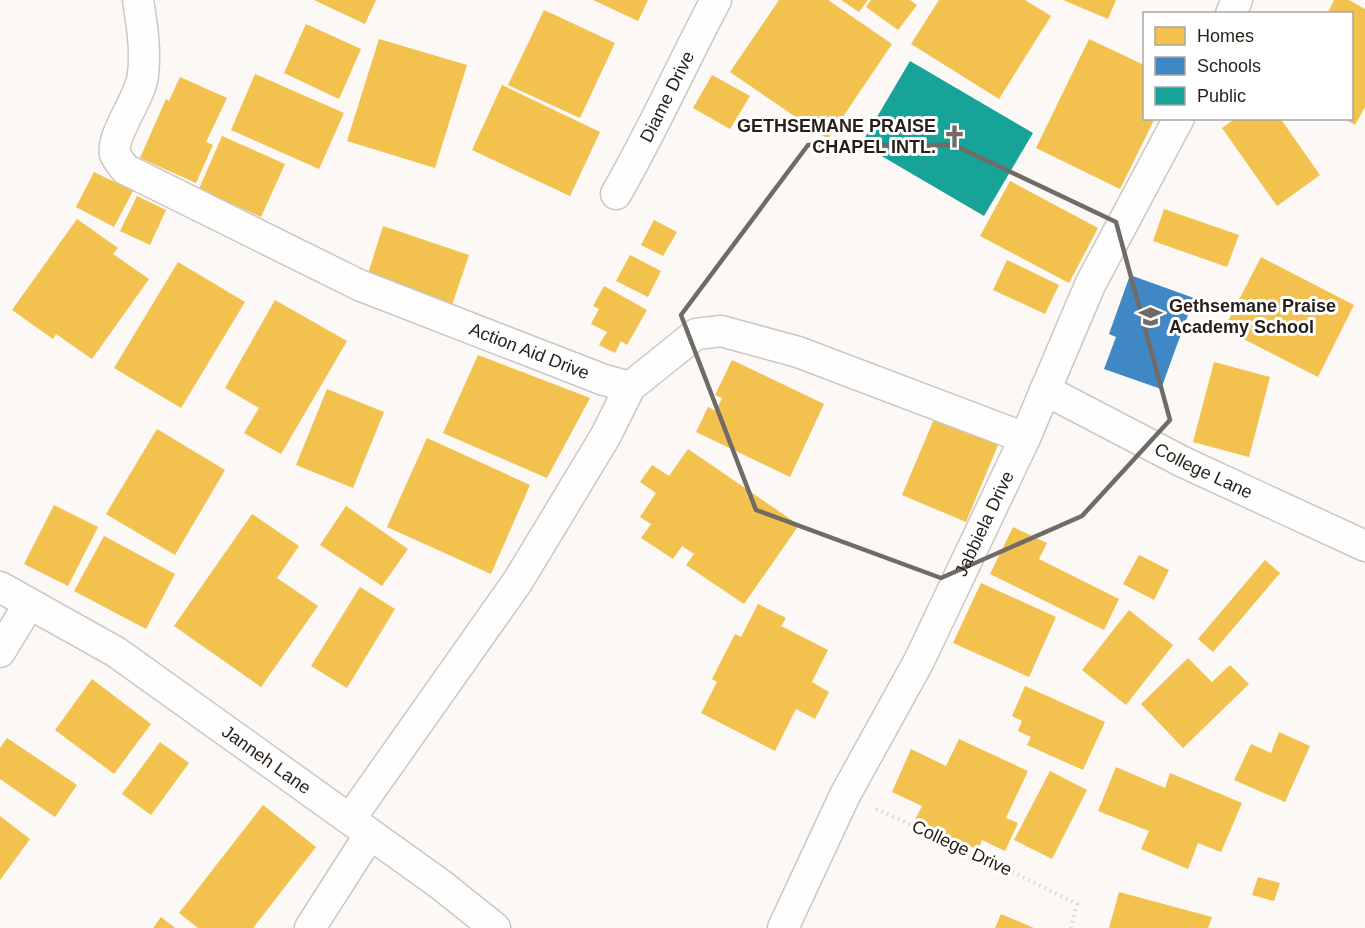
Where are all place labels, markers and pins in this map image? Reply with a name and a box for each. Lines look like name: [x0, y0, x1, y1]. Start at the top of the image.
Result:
place label: GETHSEMANE PRAISE CHAPEL INTL.: [737, 116, 936, 157]
church icon: GETHSEMANE PRAISE CHAPEL INTL.: [941, 123, 967, 149]
place label: Gethsemane Praise Academy School: [1169, 296, 1336, 337]
school or university icon: Gethsemane Praise Academy School: [1138, 303, 1164, 329]

